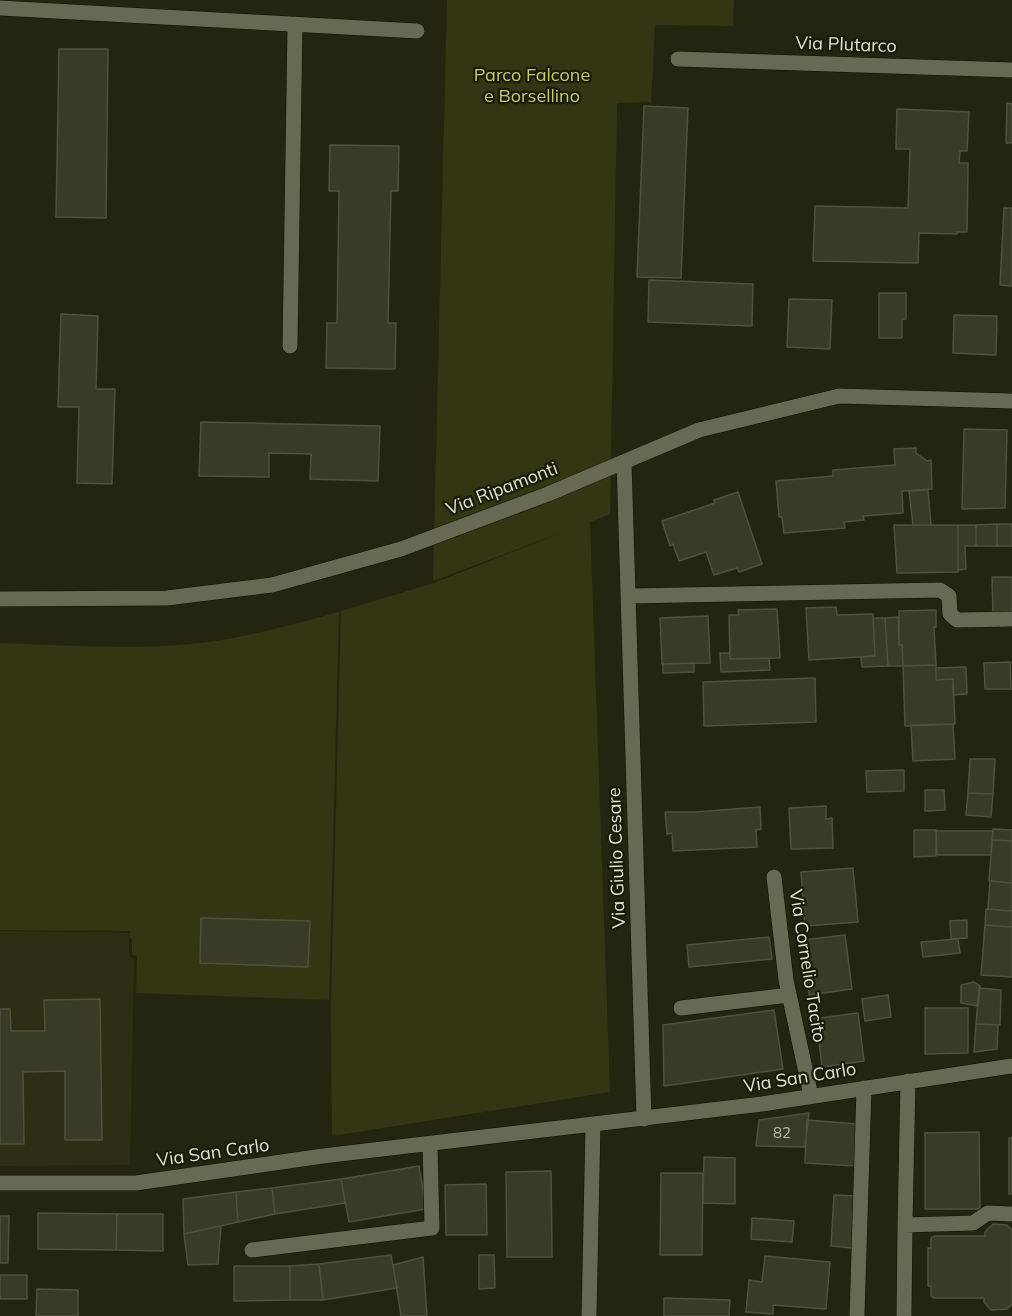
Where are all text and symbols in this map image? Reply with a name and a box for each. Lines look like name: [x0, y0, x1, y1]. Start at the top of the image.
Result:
street label: Via Plutarco: [795, 32, 897, 58]
park label: Parco Falcone e Borsellino: [474, 65, 590, 107]
street label: Via Ripamonti: [443, 458, 561, 520]
street label: Via Giulio Cesare: [604, 787, 630, 929]
street label: Via Cornelio Tacito: [784, 888, 830, 1044]
street label: Via San Carlo: [742, 1058, 858, 1098]
house number: 82: [773, 1124, 791, 1142]
street label: Via San Carlo: [155, 1134, 271, 1172]

